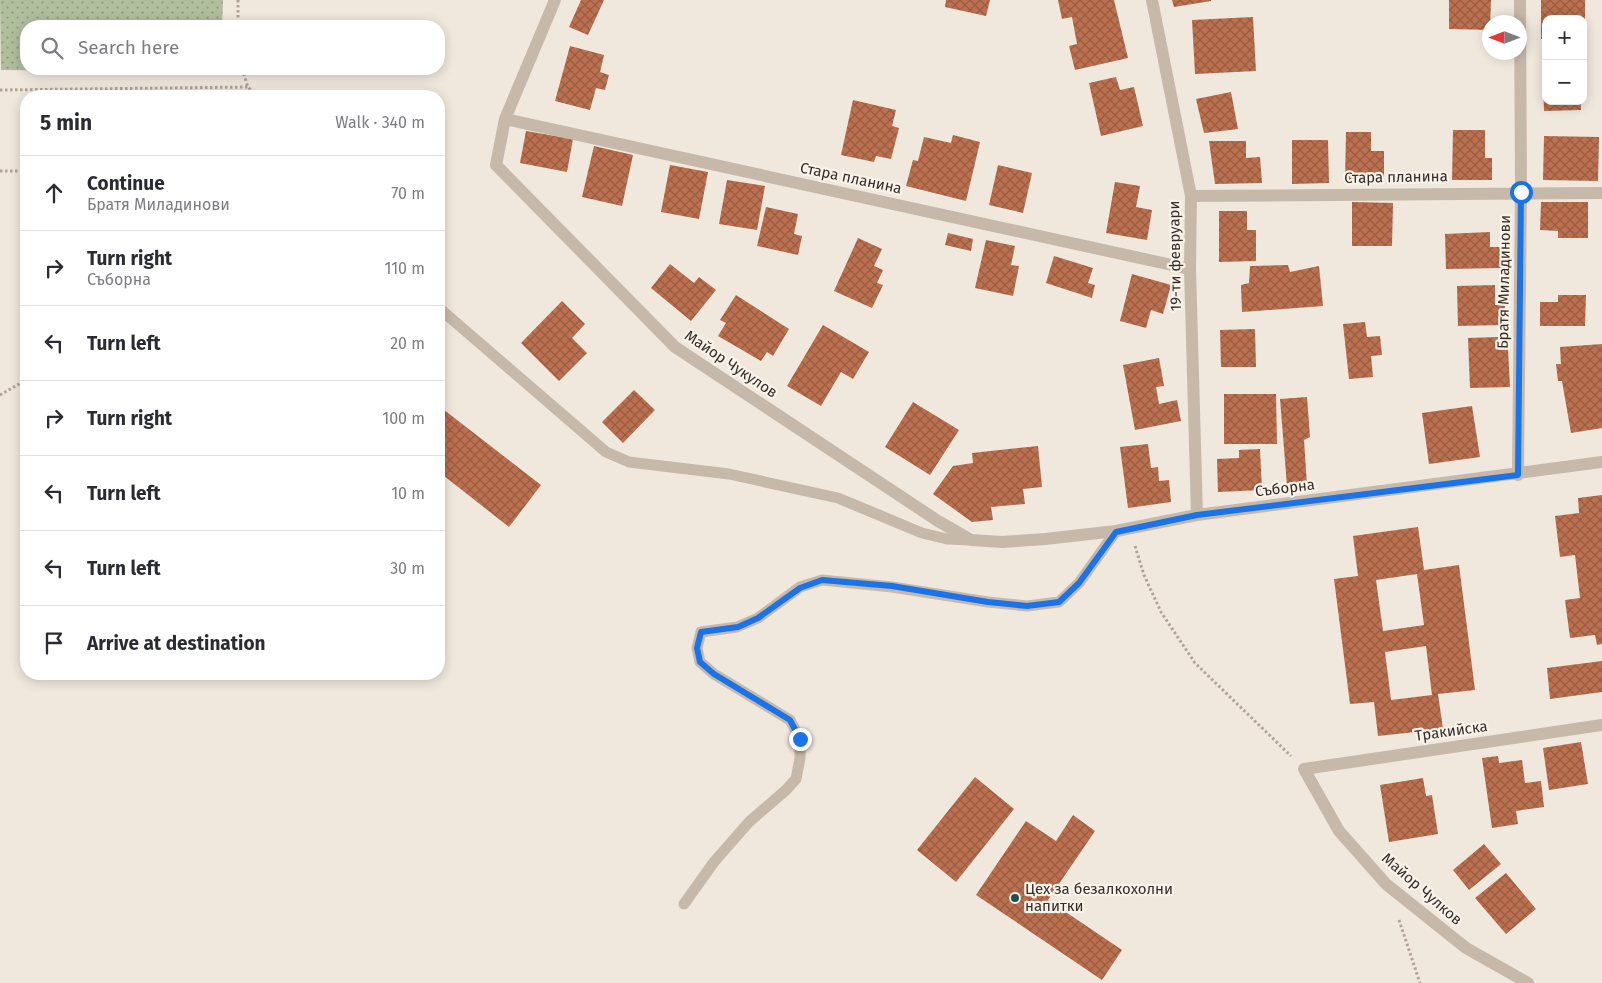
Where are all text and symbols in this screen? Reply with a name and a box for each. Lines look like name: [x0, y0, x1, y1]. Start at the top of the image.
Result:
north arrow: [1482, 15, 1527, 60]
map controls: [1542, 15, 1587, 105]
button: +: [1542, 15, 1587, 60]
search box: [20, 20, 445, 75]
icon: search: [38, 34, 66, 62]
text: Search here: [78, 36, 179, 59]
button: −: [1542, 60, 1587, 105]
text: 5 min: [40, 110, 92, 136]
text: Walk · 340 m: [335, 113, 425, 132]
street label: Стара планина: [799, 158, 903, 198]
street label: Стара планина: [1344, 167, 1448, 187]
text: Continue: [87, 172, 165, 195]
icon: ahead: [40, 179, 68, 207]
route start: [1510, 181, 1533, 204]
text: 70 m: [391, 184, 425, 203]
text: Братя Миладинови: [87, 195, 230, 214]
street label: 19-ти февруари: [1165, 200, 1185, 312]
street label: Братя Миладинови: [1494, 215, 1514, 349]
text: Turn right: [87, 247, 172, 270]
icon: right: [40, 254, 68, 282]
text: 110 m: [384, 259, 425, 278]
text: Съборна: [87, 270, 151, 289]
street label: Майор Чукулов: [681, 326, 781, 402]
icon: left: [40, 329, 68, 357]
text: Turn left: [87, 332, 161, 355]
text: 20 m: [390, 334, 425, 353]
icon: right: [40, 404, 68, 432]
text: Turn right: [87, 407, 172, 430]
text: 100 m: [382, 409, 425, 428]
street label: Съборна: [1254, 475, 1316, 501]
icon: left: [40, 479, 68, 507]
text: Turn left: [87, 482, 161, 505]
text: 10 m: [391, 484, 425, 503]
icon: left: [40, 554, 68, 582]
text: Turn left: [87, 557, 161, 580]
text: 30 m: [390, 559, 425, 578]
icon: arrive: [40, 629, 68, 657]
text: Arrive at destination: [87, 632, 266, 655]
street label: Тракийска: [1413, 717, 1489, 745]
route end: [789, 728, 812, 751]
street label: Майор Чулков: [1378, 849, 1466, 929]
place label: Цех за безалкохолни напитки: [1025, 880, 1173, 915]
marker: Цех за безалкохолни напитки: [1009, 892, 1021, 904]

